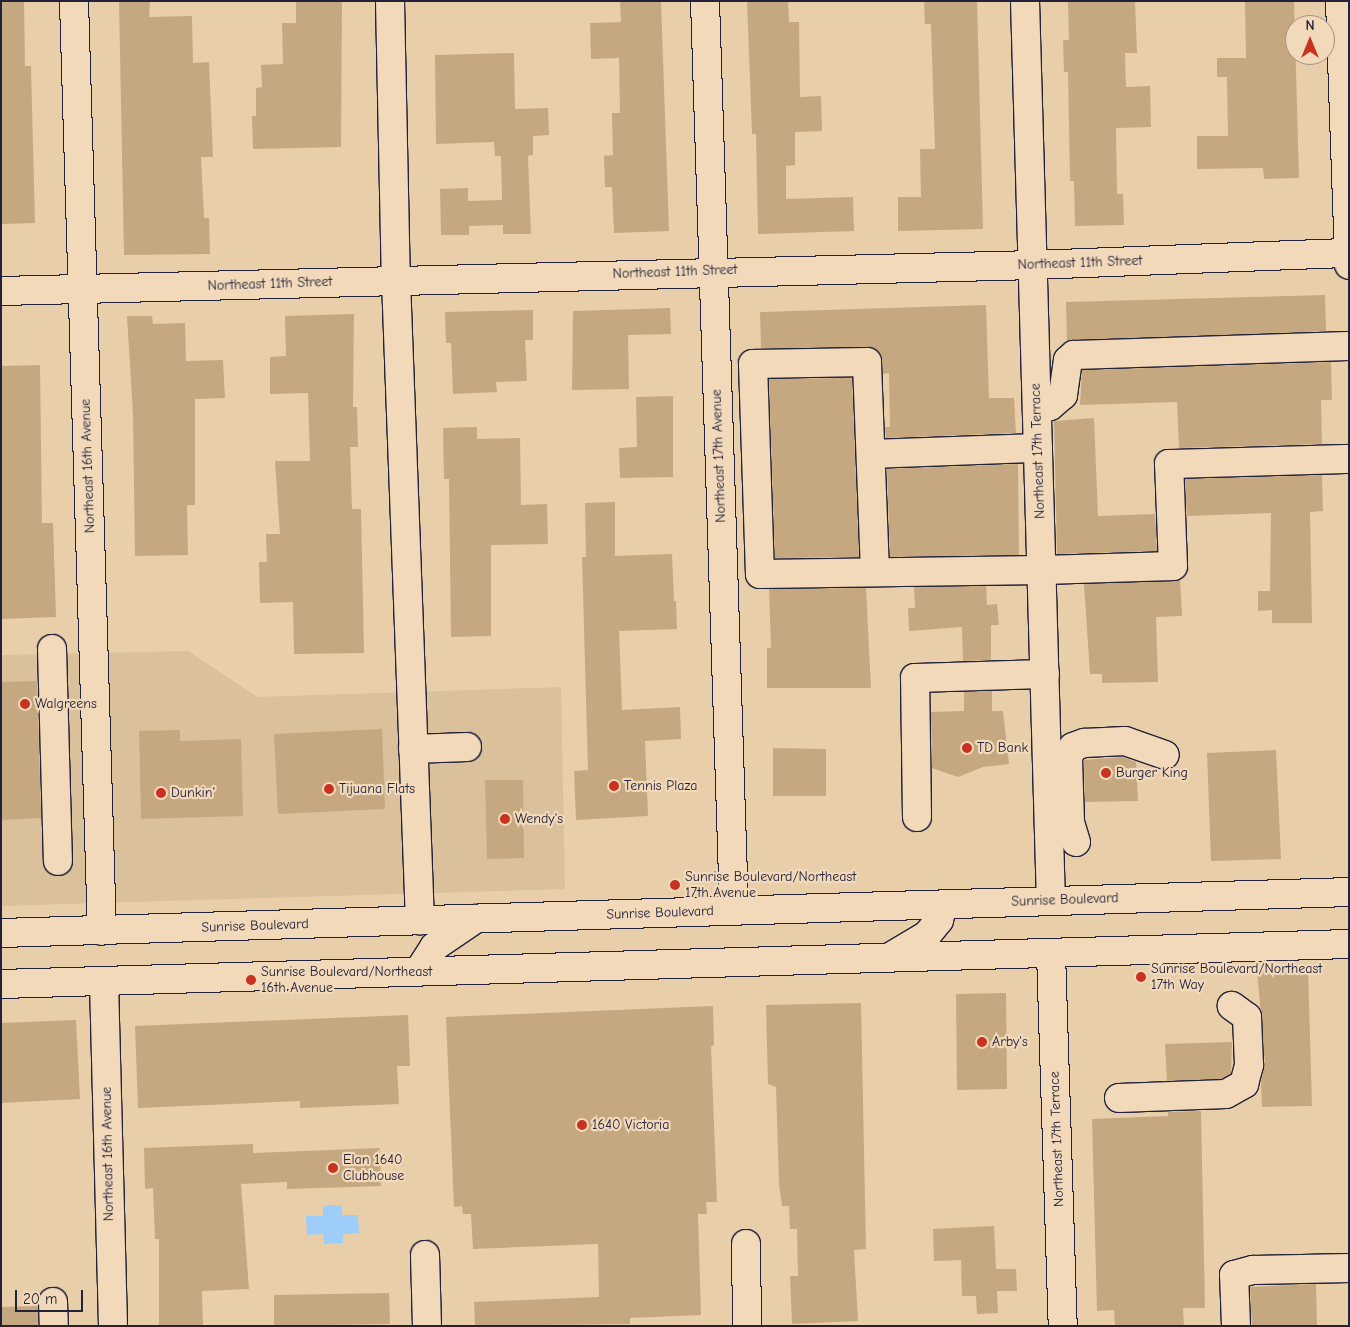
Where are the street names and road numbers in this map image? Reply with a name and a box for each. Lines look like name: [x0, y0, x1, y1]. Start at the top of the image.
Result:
street label: Northeast 11th Street: [1017, 252, 1143, 274]
street label: Northeast 11th Street: [612, 261, 738, 283]
street label: Northeast 11th Street: [207, 273, 333, 295]
street label: Northeast 17th Terrace: [1027, 383, 1049, 519]
street label: Northeast 17th Avenue: [708, 389, 730, 523]
street label: Northeast 16th Avenue: [77, 399, 99, 533]
street label: Sunrise Boulevard: [1011, 890, 1119, 910]
street label: Sunrise Boulevard: [606, 903, 714, 923]
street label: Sunrise Boulevard: [201, 916, 309, 936]
street label: Northeast 17th Terrace: [1046, 1071, 1068, 1207]
street label: Northeast 16th Avenue: [98, 1087, 118, 1221]

